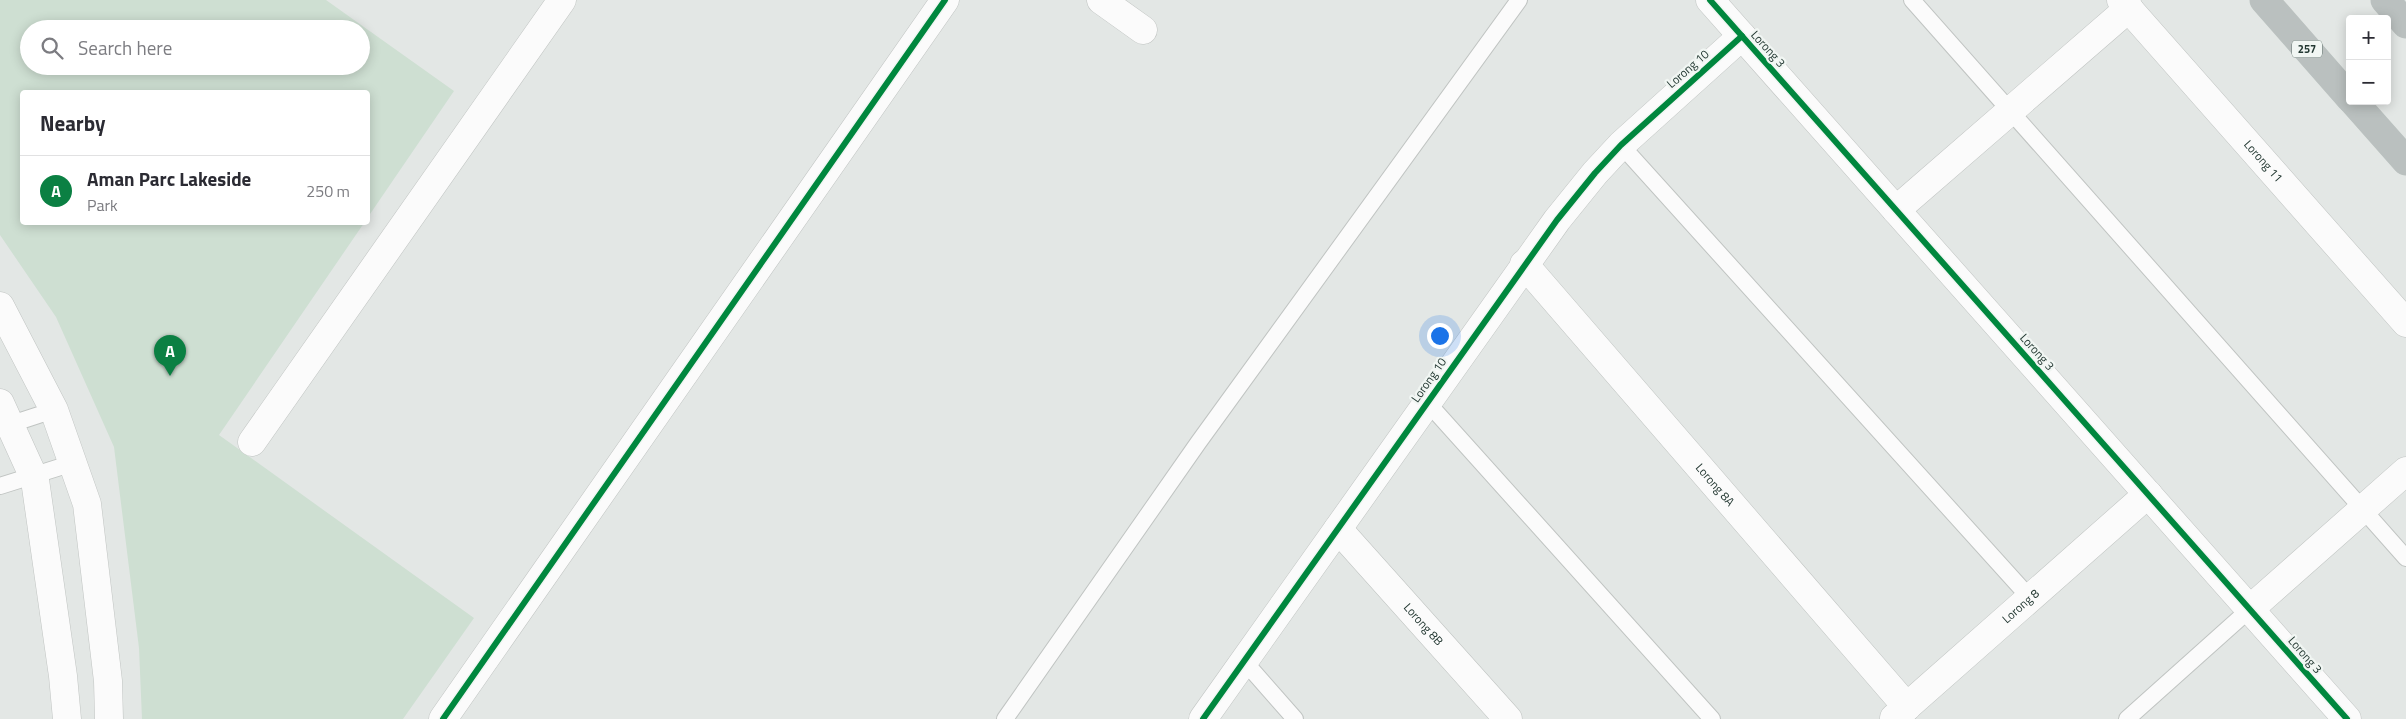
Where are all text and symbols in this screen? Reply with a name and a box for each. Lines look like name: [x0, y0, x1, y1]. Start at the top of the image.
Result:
map controls: [2346, 15, 2391, 105]
button: +: [2346, 15, 2391, 60]
search box: [20, 20, 370, 75]
street label: Lorong 3: [1746, 26, 1790, 72]
text: Search here: [78, 33, 172, 62]
icon: search: [38, 34, 66, 62]
road number: 257: [2292, 41, 2322, 58]
street label: Lorong 10: [1662, 45, 1713, 93]
button: −: [2346, 60, 2391, 105]
text: Nearby: [40, 107, 105, 139]
street label: Lorong 11: [2240, 135, 2288, 186]
text: Aman Parc Lakeside: [87, 164, 251, 193]
text: A: [51, 179, 61, 203]
text: 250 m: [306, 179, 350, 203]
text: Park: [87, 193, 118, 217]
your location: [1427, 323, 1453, 349]
street label: Lorong 3: [2015, 329, 2059, 375]
pin: A: [154, 335, 186, 376]
street label: Lorong 10: [1406, 353, 1451, 406]
street label: Lorong 8A: [1691, 459, 1739, 510]
street label: Lorong 8: [1997, 584, 2044, 628]
street label: Lorong 8B: [1399, 598, 1448, 650]
street label: Lorong 3: [2284, 632, 2327, 678]

